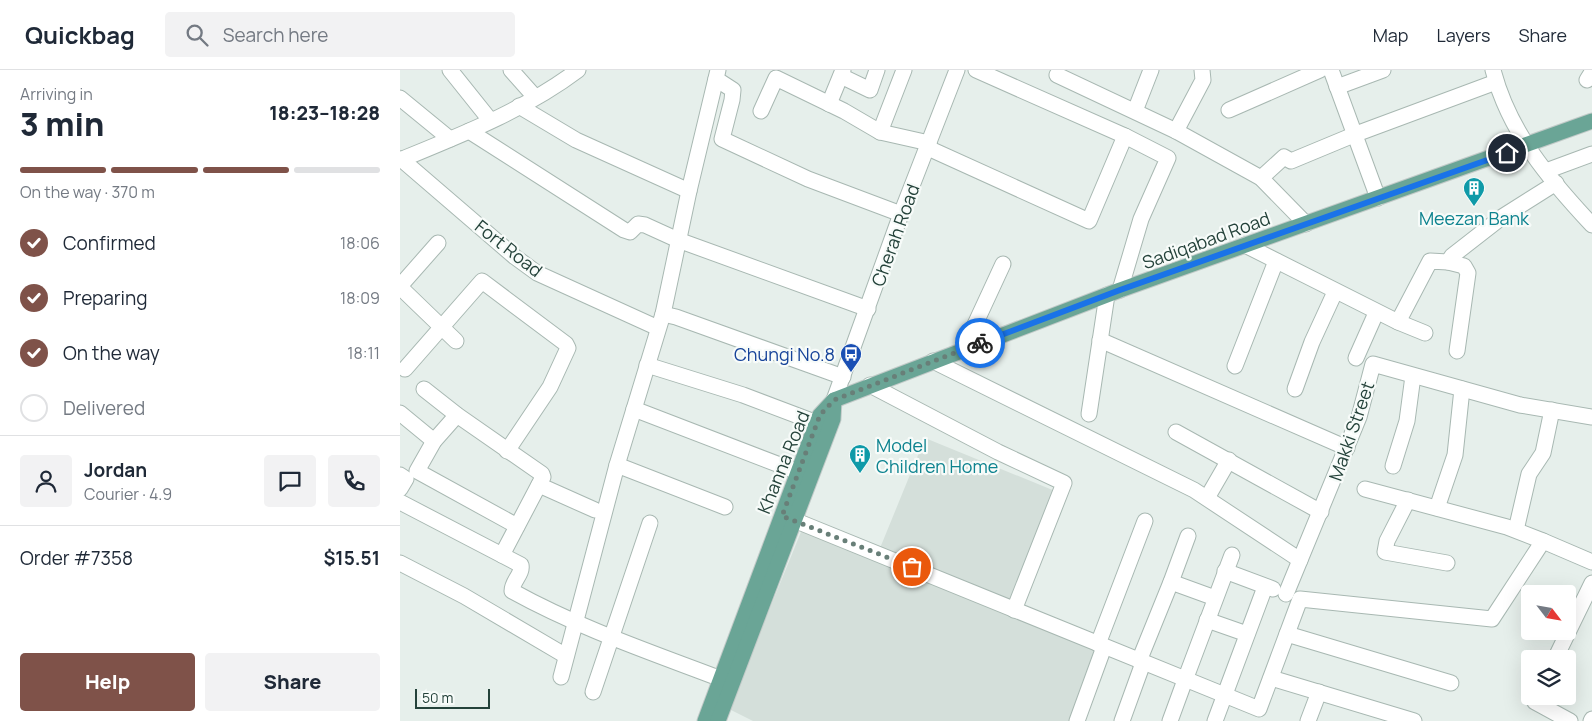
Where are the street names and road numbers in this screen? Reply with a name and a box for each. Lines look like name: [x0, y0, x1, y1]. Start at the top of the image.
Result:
street label: Cherah Road: [865, 181, 925, 289]
street label: Sadiqabad Road: [1139, 206, 1273, 274]
street label: Fort Road: [470, 214, 548, 282]
street label: Makki Street: [1323, 378, 1379, 484]
street label: Khanna Road: [751, 407, 815, 517]

